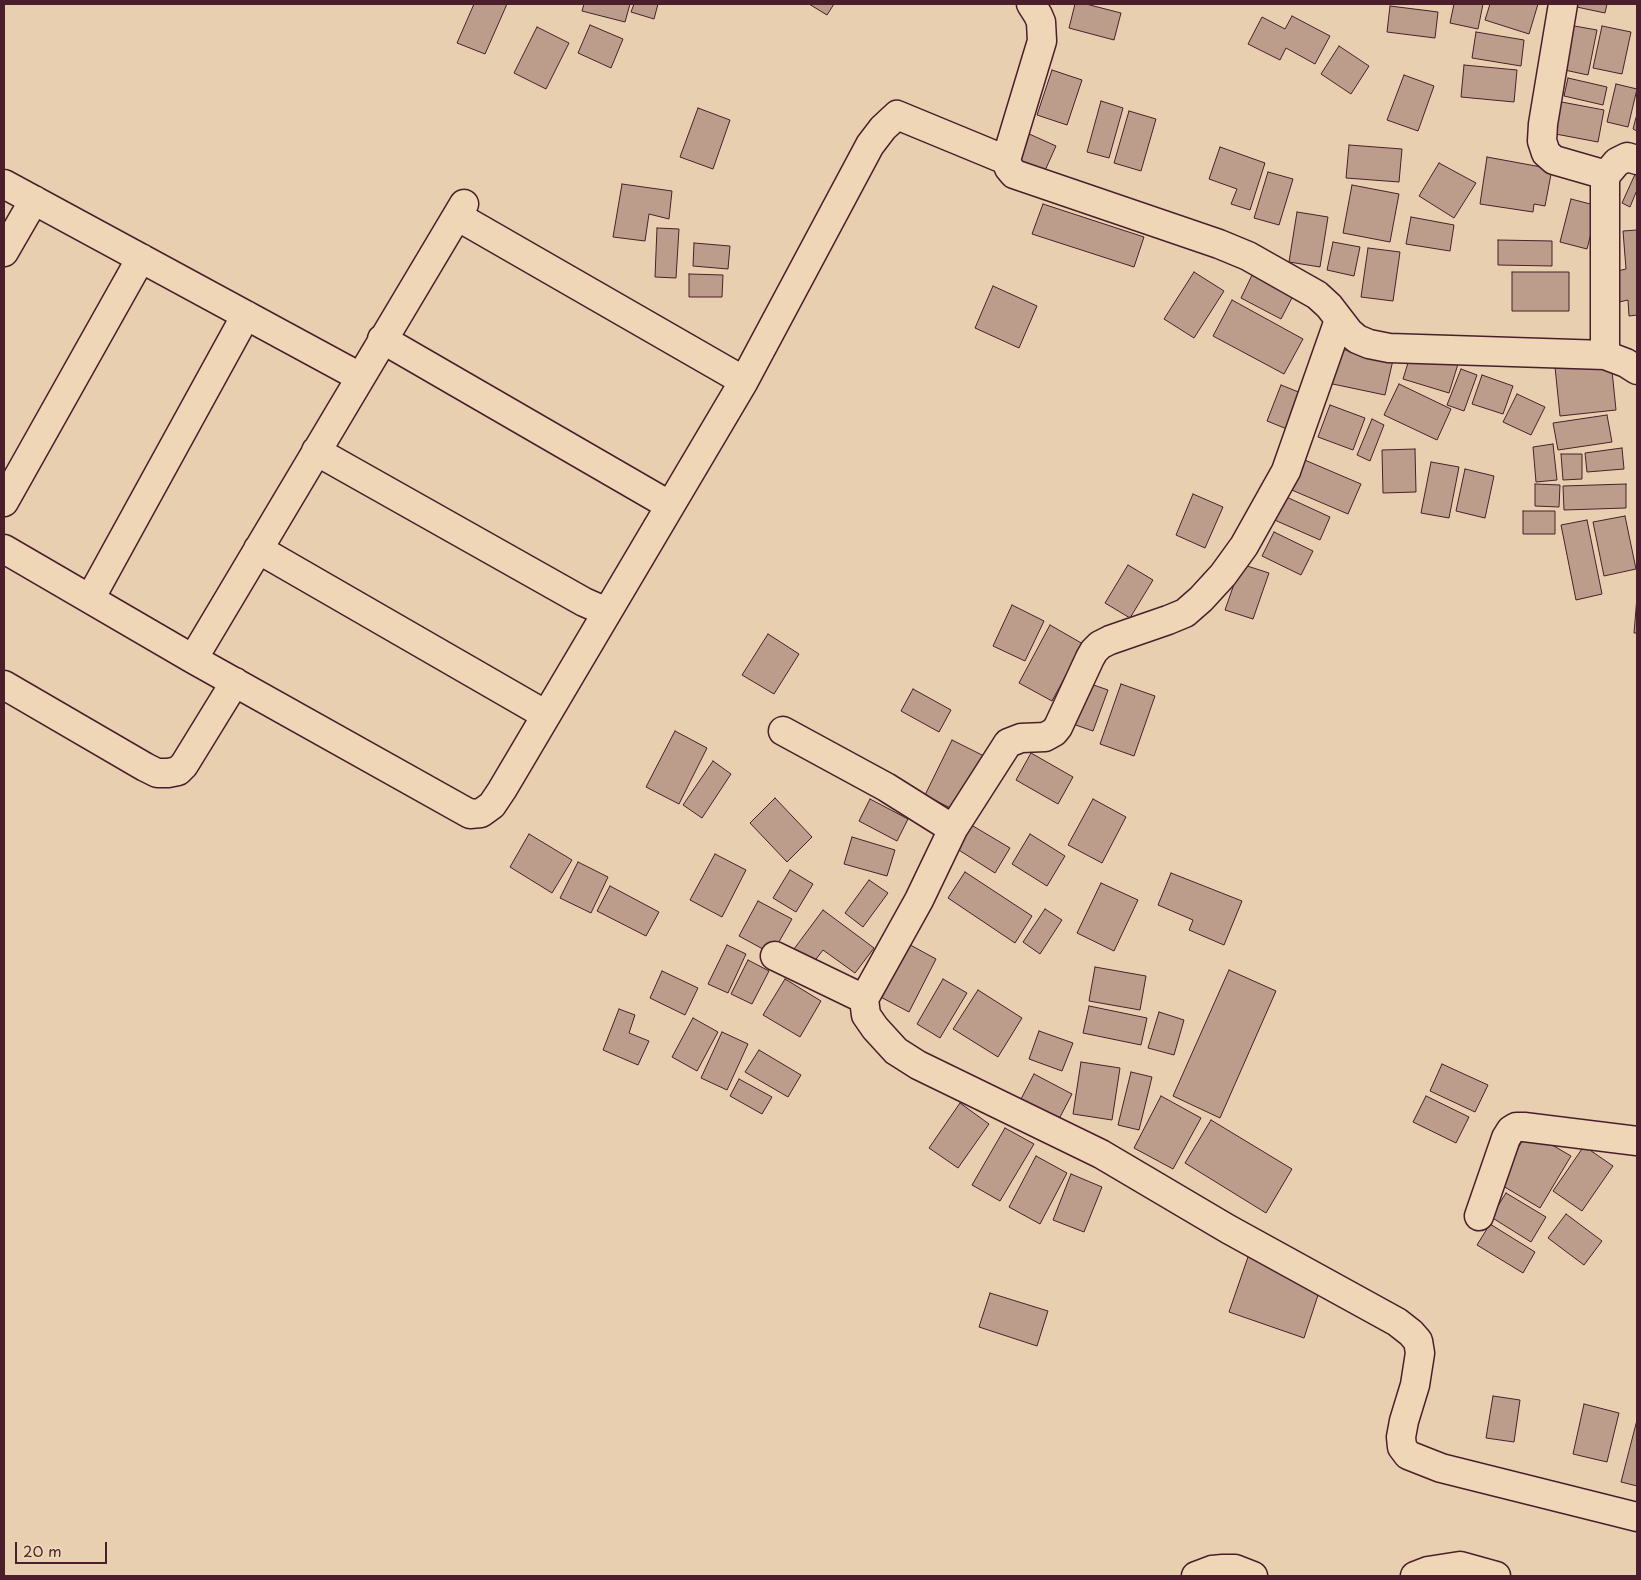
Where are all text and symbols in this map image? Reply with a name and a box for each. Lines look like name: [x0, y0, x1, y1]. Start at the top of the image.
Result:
scale bar: [18, 1532, 110, 1564]
text: 20 m: [23, 1539, 62, 1562]

